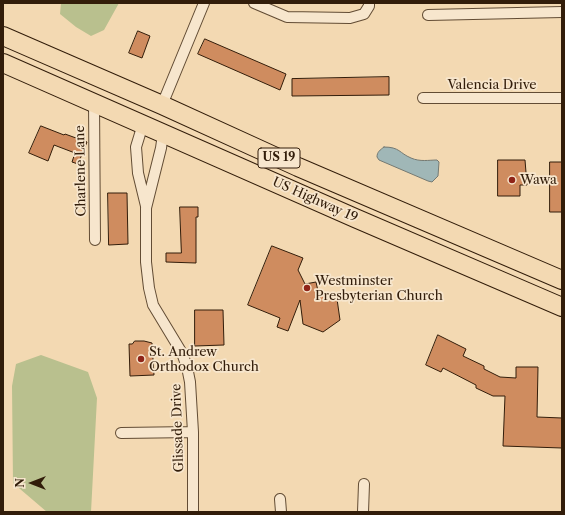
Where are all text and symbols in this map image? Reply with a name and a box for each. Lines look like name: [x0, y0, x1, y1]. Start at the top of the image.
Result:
street label: Valencia Drive: [447, 77, 537, 93]
street label: Charlene Lane: [72, 125, 90, 217]
road number: US 19: [258, 148, 300, 168]
place label: Wawa: [520, 172, 557, 188]
street label: US Highway 19: [270, 174, 360, 226]
marker: Wawa: [507, 175, 517, 185]
place label: Westminster Presbyterian Church: [315, 273, 443, 304]
marker: Westminster Presbyterian Church: [302, 283, 312, 293]
place label: St. Andrew Orthodox Church: [149, 344, 259, 375]
marker: St. Andrew Orthodox Church: [136, 354, 146, 364]
street label: Glissade Drive: [169, 383, 187, 473]
north arrow: [12, 463, 52, 503]
text: N: [13, 478, 27, 488]

